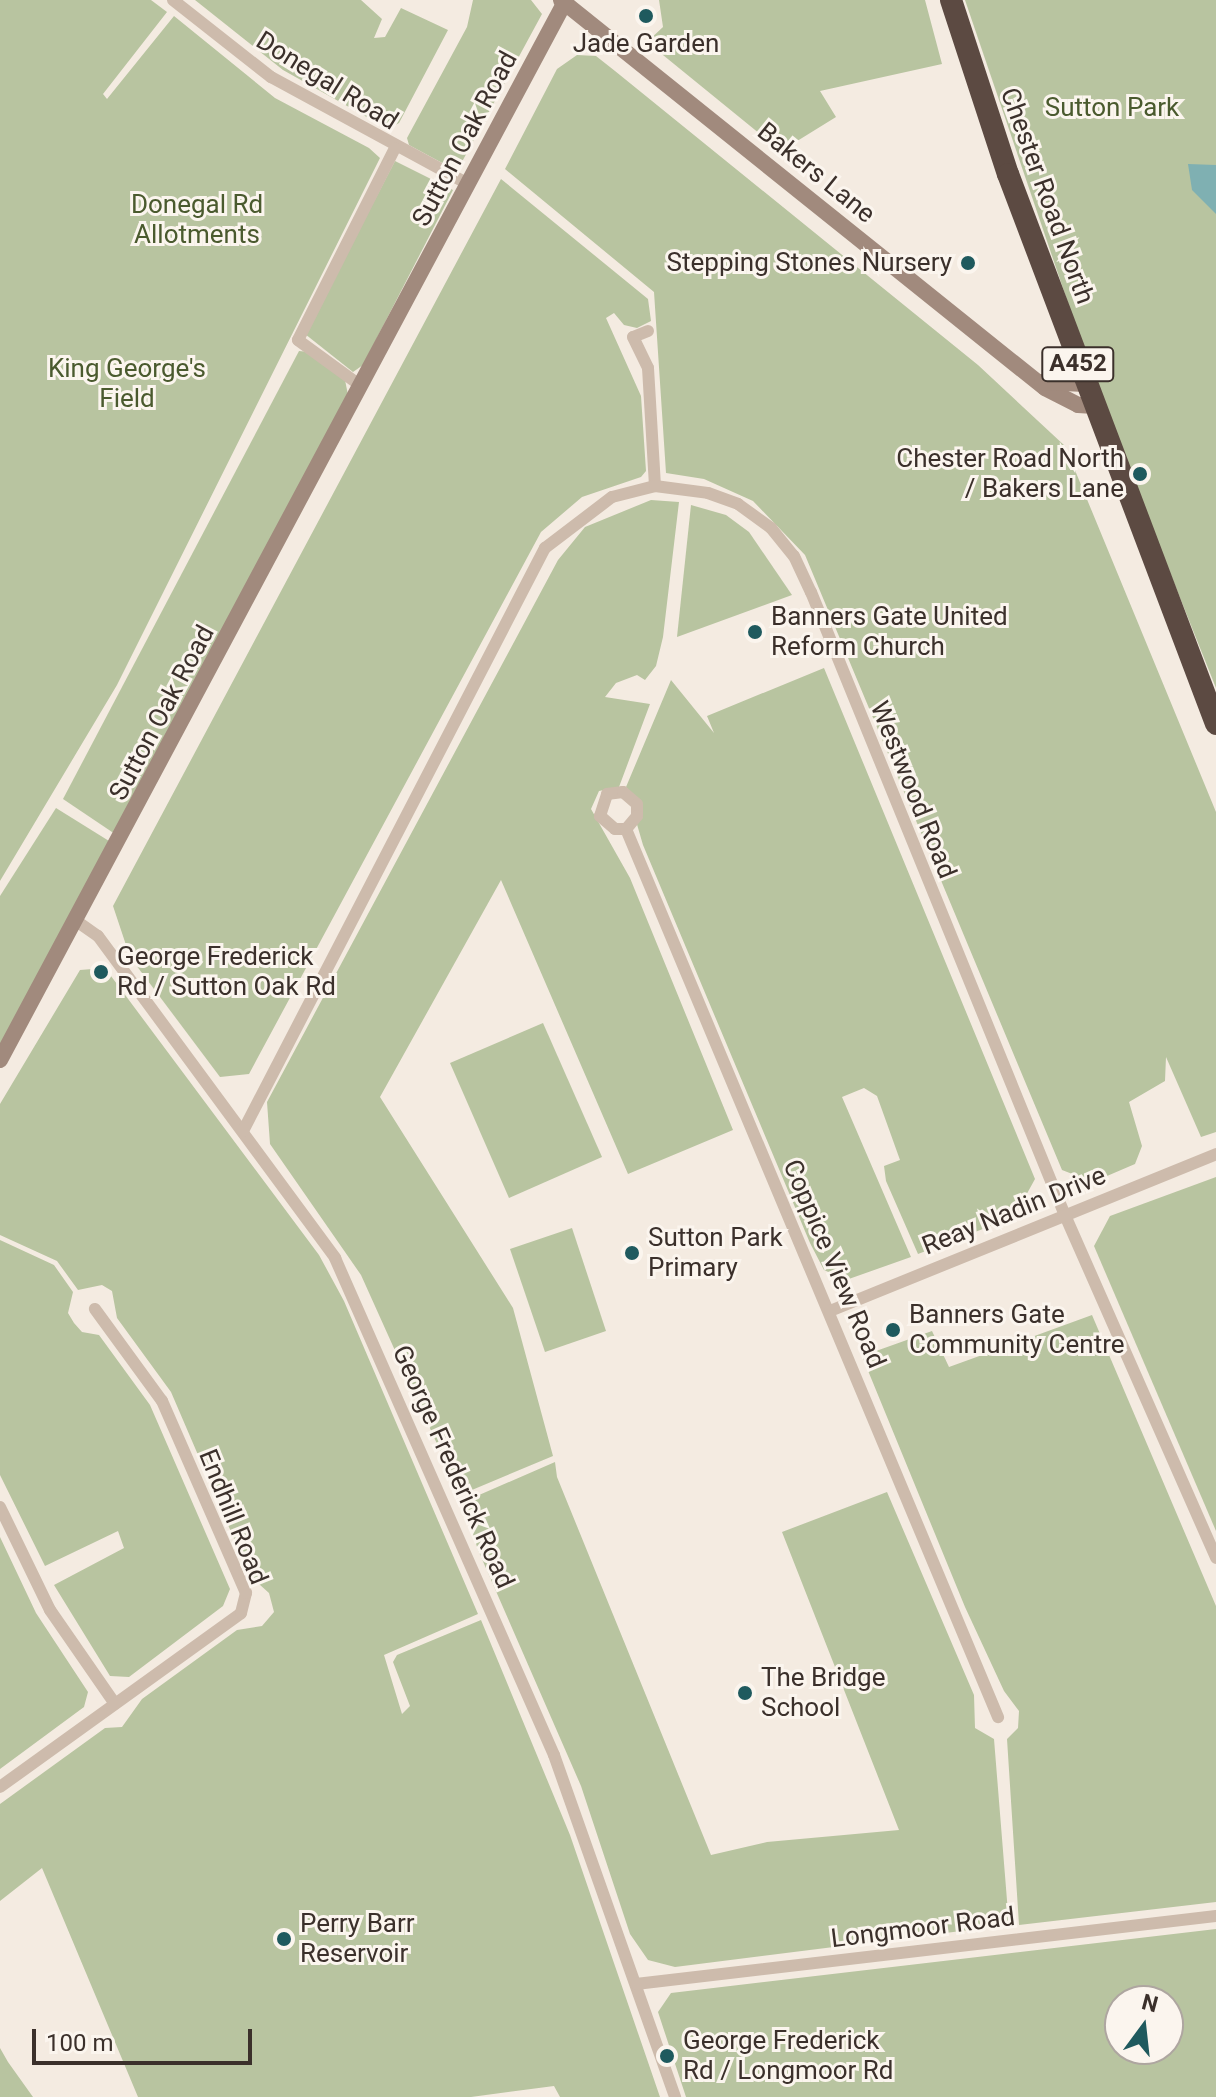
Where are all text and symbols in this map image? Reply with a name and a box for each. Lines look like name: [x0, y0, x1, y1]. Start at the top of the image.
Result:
marker: Jade Garden: [637, 7, 655, 25]
street label: Donegal Road: [250, 25, 404, 137]
place label: Jade Garden: [573, 28, 719, 60]
street label: Sutton Oak Road: [406, 46, 524, 232]
street label: Chester Road North: [993, 84, 1101, 308]
park label: Sutton Park: [1045, 92, 1179, 124]
street label: Bakers Lane: [751, 116, 881, 230]
park label: Donegal Rd Allotments: [131, 189, 263, 250]
place label: Stepping Stones Nursery: [667, 247, 952, 279]
marker: Stepping Stones Nursery: [959, 254, 977, 272]
road number: A452: [1040, 344, 1116, 384]
park label: King George's Field: [48, 353, 206, 414]
place label: Chester Road North / Bakers Lane: [896, 443, 1124, 504]
marker: Chester Road North / Bakers Lane: [1131, 465, 1149, 483]
place label: Banners Gate United Reform Church: [771, 601, 1008, 662]
street label: Sutton Oak Road: [103, 620, 221, 806]
marker: Banners Gate United Reform Church: [746, 623, 764, 641]
street label: Westwood Road: [863, 697, 963, 883]
place label: George Frederick Rd / Sutton Oak Rd: [117, 941, 336, 1002]
marker: George Frederick Rd / Sutton Oak Rd: [92, 963, 110, 981]
street label: Coppice View Road: [776, 1155, 892, 1373]
street label: Reay Nadin Drive: [918, 1160, 1110, 1262]
place label: Sutton Park Primary: [648, 1222, 783, 1284]
marker: Sutton Park Primary: [623, 1244, 641, 1262]
place label: Banners Gate Community Centre: [909, 1299, 1125, 1360]
marker: Banners Gate Community Centre: [884, 1321, 902, 1339]
street label: George Frederick Road: [385, 1341, 521, 1593]
street label: Endhill Road: [192, 1445, 274, 1589]
place label: The Bridge School: [761, 1662, 885, 1724]
marker: The Bridge School: [736, 1684, 754, 1702]
street label: Longmoor Road: [829, 1901, 1017, 1955]
place label: Perry Barr Reservoir: [300, 1908, 415, 1970]
marker: Perry Barr Reservoir: [275, 1930, 293, 1948]
north arrow: [1104, 1985, 1184, 2065]
text: N: [1139, 1989, 1161, 2017]
scale bar: [36, 2013, 256, 2063]
place label: George Frederick Rd / Longmoor Rd: [683, 2025, 894, 2086]
text: 100 m: [46, 2029, 113, 2057]
marker: George Frederick Rd / Longmoor Rd: [658, 2047, 676, 2065]

